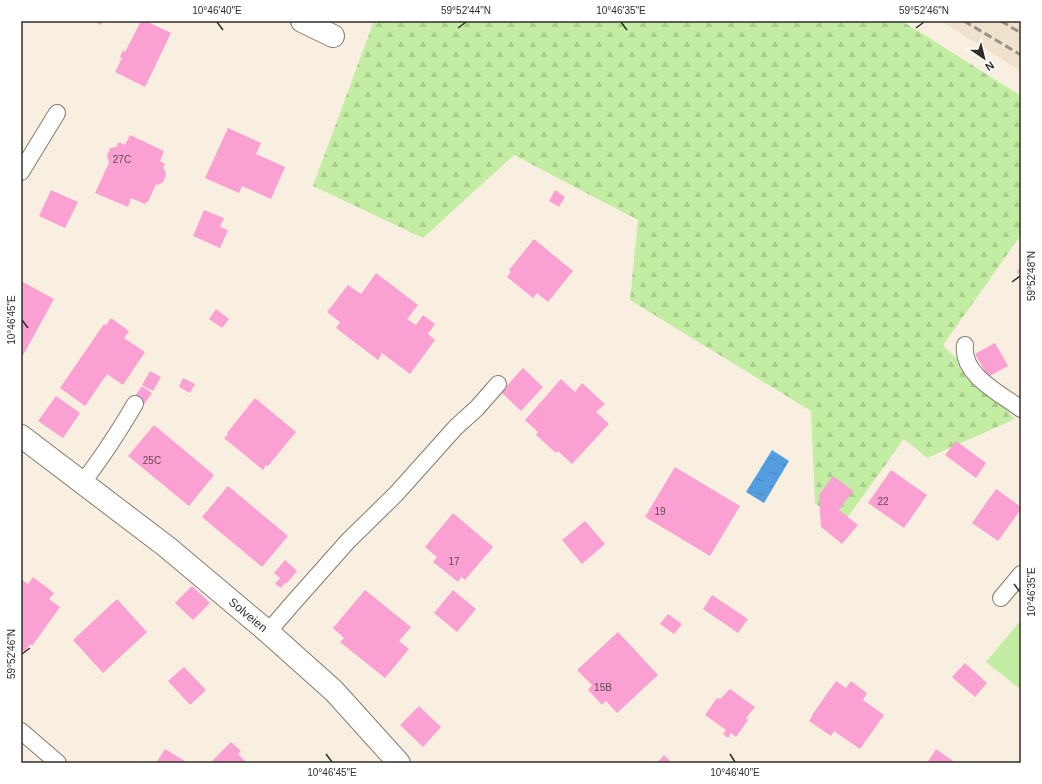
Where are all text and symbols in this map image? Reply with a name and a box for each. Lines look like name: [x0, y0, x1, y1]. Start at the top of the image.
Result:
text: 10°46'40"E: [192, 5, 242, 16]
text: 59°52'44"N: [441, 5, 491, 16]
text: 10°46'35"E: [596, 5, 646, 16]
text: 59°52'46"N: [899, 5, 949, 16]
north arrow: [964, 38, 1004, 78]
text: N: [983, 59, 996, 73]
house number: 27C: [113, 154, 131, 165]
text: 59°52'48"N: [1026, 251, 1037, 301]
text: 10°46'45"E: [6, 295, 17, 345]
house number: 25C: [143, 455, 161, 466]
house number: 22: [877, 496, 889, 507]
house number: 19: [654, 506, 666, 517]
house number: 17: [448, 556, 460, 567]
text: 10°46'35"E: [1026, 567, 1037, 617]
street label: Solveien: [226, 595, 270, 635]
text: 59°52'46"N: [6, 629, 17, 679]
house number: 15B: [594, 682, 612, 693]
text: 10°46'45"E: [307, 767, 357, 778]
text: 10°46'40"E: [710, 767, 760, 778]

